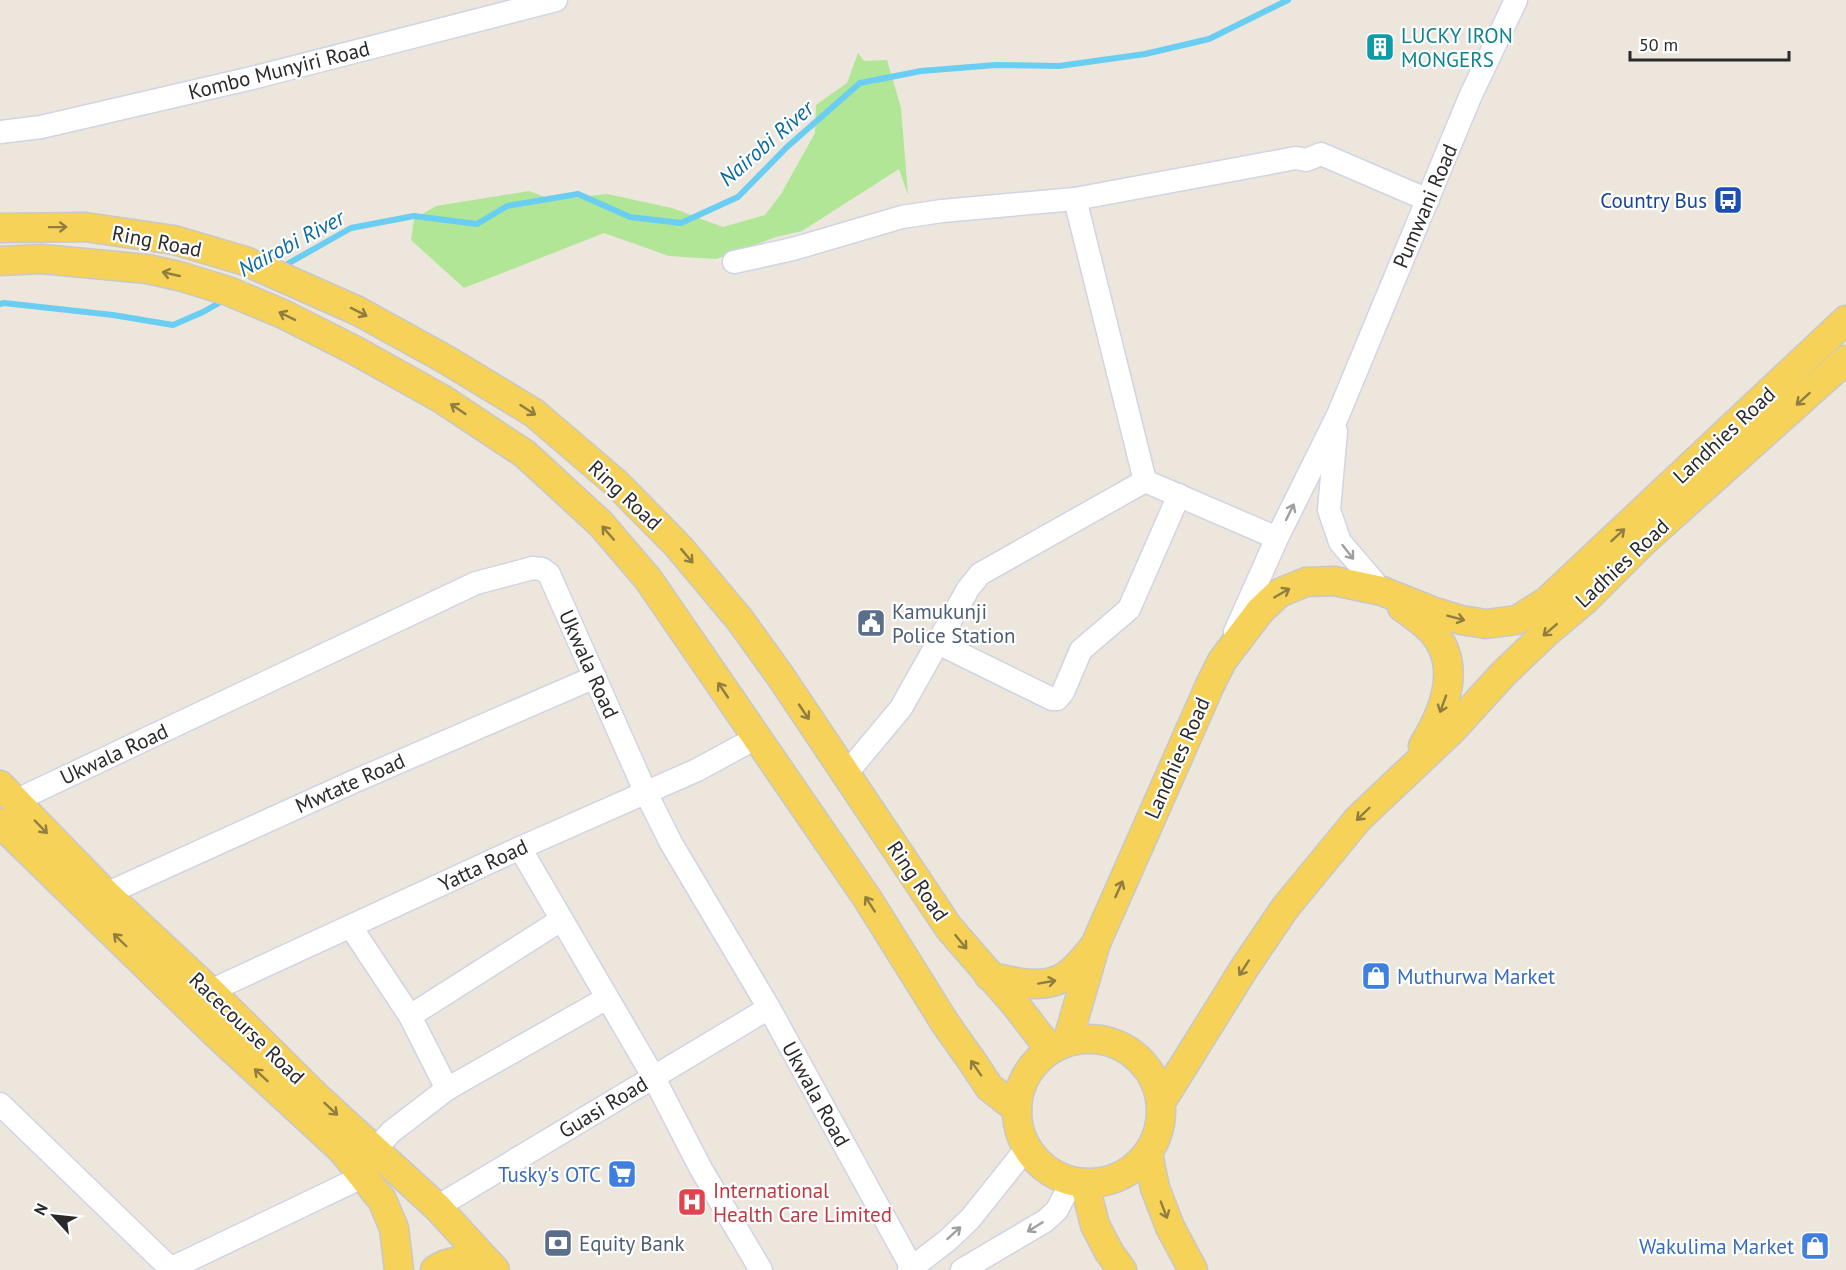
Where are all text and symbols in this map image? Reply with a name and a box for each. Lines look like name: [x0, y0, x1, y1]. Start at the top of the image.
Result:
place label: LUCKY IRON MONGERS: [1401, 22, 1513, 73]
scale bar: [1630, 24, 1789, 62]
building icon: LUCKY IRON MONGERS: [1364, 31, 1396, 63]
text: 50 m: [1639, 33, 1678, 56]
street label: Kombo Munyiri Road: [186, 34, 372, 106]
water label: Nairobi River: [713, 93, 820, 192]
street label: Pumwani Road: [1387, 140, 1463, 272]
bus stop icon: Country Bus: [1712, 184, 1744, 216]
place label: Country Bus: [1600, 187, 1707, 214]
water label: Nairobi River: [233, 202, 351, 283]
street label: Ring Road: [110, 219, 204, 263]
one-way arrow: [48, 221, 68, 233]
one-way arrow: [162, 268, 181, 280]
one-way arrow: [350, 306, 367, 318]
one-way arrow: [278, 309, 296, 321]
street label: Landhies Road: [1667, 381, 1781, 489]
one-way arrow: [1795, 392, 1810, 406]
one-way arrow: [450, 403, 467, 415]
one-way arrow: [519, 403, 536, 416]
street label: Ring Road: [583, 454, 667, 536]
one-way arrow: [1284, 503, 1296, 521]
street label: Ladhies Road: [1569, 513, 1675, 613]
one-way arrow: [601, 526, 615, 541]
one-way arrow: [1611, 527, 1626, 542]
one-way arrow: [1342, 544, 1354, 560]
one-way arrow: [680, 548, 693, 564]
one-way arrow: [1273, 587, 1290, 599]
place label: Kamukunji Police Station: [892, 598, 1015, 649]
street label: Ukwala Road: [553, 605, 625, 723]
public building icon: Kamukunji Police Station: [855, 607, 887, 639]
one-way arrow: [1446, 613, 1465, 624]
one-way arrow: [1542, 623, 1558, 636]
one-way arrow: [717, 682, 729, 698]
street label: Landhies Road: [1138, 693, 1216, 823]
one-way arrow: [1437, 694, 1448, 713]
one-way arrow: [798, 703, 810, 719]
street label: Ukwala Road: [56, 717, 172, 791]
street label: Mwtate Road: [291, 747, 409, 819]
one-way arrow: [1356, 807, 1371, 821]
one-way arrow: [33, 819, 48, 834]
street label: Yatta Road: [434, 833, 532, 897]
street label: Ring Road: [881, 836, 955, 926]
one-way arrow: [1114, 880, 1125, 899]
one-way arrow: [864, 896, 876, 913]
one-way arrow: [112, 933, 127, 947]
one-way arrow: [955, 934, 968, 950]
one-way arrow: [1238, 959, 1250, 976]
shop icon: Muthurwa Market: [1360, 960, 1392, 992]
place label: Muthurwa Market: [1397, 963, 1555, 990]
street label: Racecourse Road: [184, 966, 310, 1090]
one-way arrow: [1036, 976, 1056, 987]
street label: Ukwala Road: [776, 1037, 856, 1151]
one-way arrow: [970, 1060, 982, 1076]
one-way arrow: [253, 1068, 268, 1082]
street label: Guasi Road: [554, 1070, 652, 1144]
one-way arrow: [323, 1102, 338, 1116]
supermarket icon: Tusky's OTC: [606, 1158, 638, 1190]
place label: Tusky's OTC: [498, 1161, 601, 1188]
place label: International Health Care Limited: [713, 1177, 892, 1228]
north arrow: [24, 1186, 84, 1246]
hospital icon: International Health Care Limited: [676, 1186, 708, 1218]
text: N: [29, 1200, 52, 1218]
one-way arrow: [1159, 1200, 1170, 1219]
one-way arrow: [1027, 1221, 1044, 1233]
one-way arrow: [947, 1226, 962, 1240]
bank icon: Equity Bank: [542, 1227, 574, 1259]
place label: Equity Bank: [579, 1230, 684, 1257]
shop icon: Wakulima Market: [1799, 1230, 1831, 1262]
place label: Wakulima Market: [1639, 1233, 1794, 1260]

